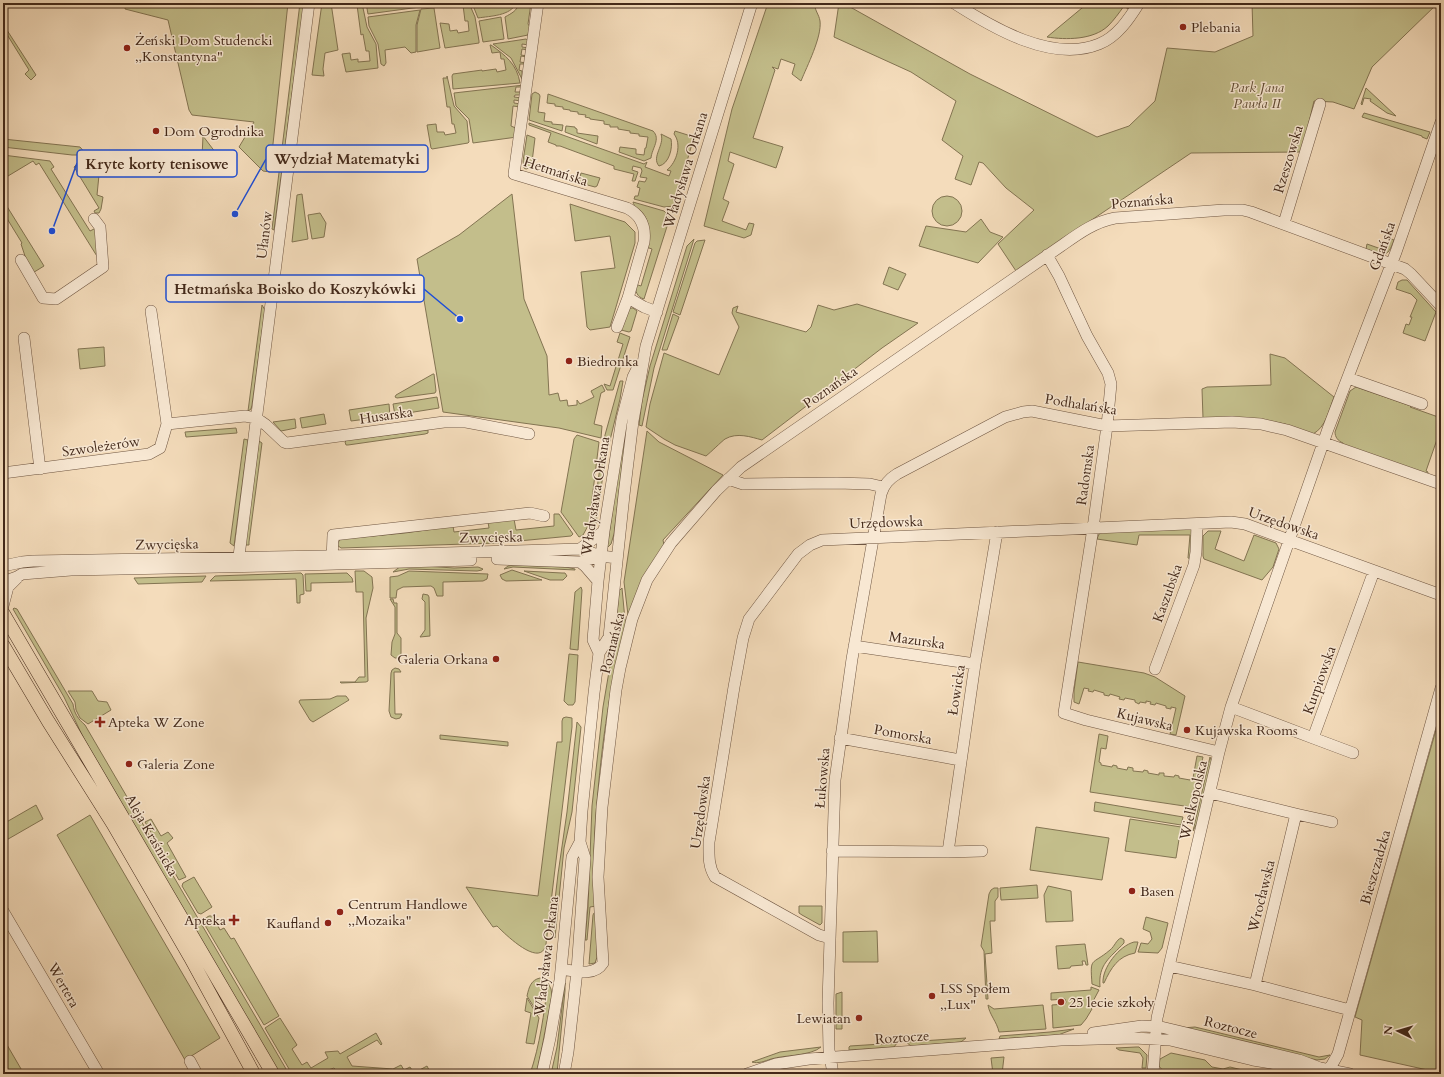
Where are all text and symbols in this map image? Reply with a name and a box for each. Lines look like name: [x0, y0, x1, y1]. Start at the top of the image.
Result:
place label: Plebania: [1191, 18, 1241, 37]
marker: Plebania: [1178, 22, 1188, 32]
place label: Żeński Dom Studencki ,,Konstantyna": [135, 31, 272, 66]
marker: Żeński Dom Studencki ,,Konstantyna": [122, 43, 132, 53]
park label: Park Jana Pawła II: [1230, 78, 1284, 113]
street label: Władysława Orkana: [658, 110, 712, 232]
place label: Dom Ogrodnika: [164, 122, 264, 141]
street label: Rzeszowska: [1269, 123, 1308, 196]
marker: Dom Ogrodnika: [151, 126, 161, 136]
callout: Wydział Matematyki: [266, 145, 428, 172]
text: Wydział Matematyki: [273, 149, 420, 169]
callout: Kryte korty tenisowe: [77, 150, 237, 177]
street label: Hetmańska: [521, 152, 590, 191]
text: Kryte korty tenisowe: [85, 154, 229, 174]
street label: Poznańska: [1110, 189, 1174, 214]
street label: Ułanów: [252, 209, 277, 260]
street label: Gdańska: [1365, 219, 1400, 273]
callout: Hetmańska Boisko do Koszykówki: [166, 275, 424, 302]
text: Hetmańska Boisko do Koszykówki: [174, 279, 416, 299]
place label: Biedronka: [577, 352, 638, 371]
marker: Biedronka: [564, 356, 574, 366]
street label: Poznańska: [799, 362, 861, 413]
street label: Podhalańska: [1043, 389, 1118, 420]
street label: Husarska: [358, 402, 414, 429]
street label: Szwoleżerów: [61, 432, 142, 461]
street label: Władysława Orkana: [577, 435, 614, 558]
street label: Radomska: [1072, 444, 1099, 507]
street label: Urzędowska: [1246, 503, 1322, 544]
street label: Urzędowska: [849, 512, 923, 533]
street label: Zwycięska: [459, 527, 523, 548]
street label: Zwycięska: [135, 534, 199, 555]
street label: Kaszubska: [1148, 561, 1187, 625]
street label: Poznańska: [596, 611, 629, 676]
street label: Mazurska: [888, 627, 946, 654]
street label: Kurpiowska: [1298, 643, 1341, 717]
place label: Galeria Orkana: [397, 650, 488, 669]
marker: Galeria Orkana: [491, 654, 501, 664]
street label: Łowicka: [943, 663, 970, 717]
street label: Kujawska: [1115, 703, 1175, 736]
place label: Apteka W Zone: [108, 713, 205, 732]
marker: Apteka W Zone: [95, 717, 105, 727]
street label: Pomorska: [872, 720, 933, 749]
place label: Kujawska Rooms: [1195, 721, 1298, 740]
marker: Kujawska Rooms: [1182, 725, 1192, 735]
street label: Łukowska: [810, 747, 835, 809]
place label: Galeria Zone: [137, 755, 215, 774]
street label: Wielkopolska: [1175, 758, 1212, 843]
marker: Galeria Zone: [124, 759, 134, 769]
street label: Urzędowska: [686, 774, 715, 850]
street label: Aleja Kraśnicka: [120, 791, 183, 880]
street label: Bieszczadzka: [1356, 828, 1395, 907]
street label: Wrocławska: [1243, 858, 1280, 935]
place label: Basen: [1140, 882, 1175, 901]
marker: Basen: [1127, 886, 1137, 896]
place label: Centrum Handlowe ,,Mozaika": [348, 895, 468, 930]
street label: Władysława Orkana: [530, 895, 563, 1018]
marker: Centrum Handlowe ,,Mozaika": [335, 907, 345, 917]
place label: Apteka: [184, 911, 226, 930]
place label: Kaufland: [266, 914, 321, 933]
marker: Apteka: [229, 915, 239, 925]
marker: Kaufland: [323, 918, 333, 928]
street label: Wertera: [43, 958, 84, 1011]
place label: LSS Społem ,,Lux": [940, 979, 1011, 1014]
marker: LSS Społem ,,Lux": [927, 991, 937, 1001]
place label: 25 lecie szkoły: [1069, 993, 1155, 1012]
marker: 25 lecie szkoły: [1056, 997, 1066, 1007]
place label: Lewiatan: [797, 1009, 851, 1028]
north arrow: [1378, 1011, 1418, 1051]
street label: Roztocze: [1202, 1012, 1260, 1043]
marker: Lewiatan: [854, 1013, 864, 1023]
text: N: [1381, 1024, 1396, 1036]
street label: Roztocze: [874, 1026, 930, 1049]

